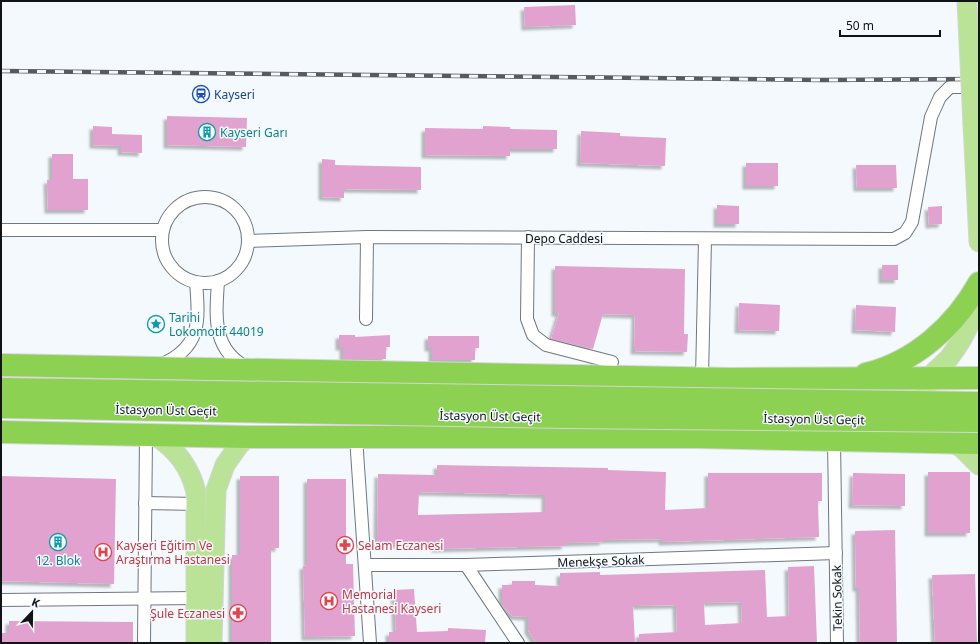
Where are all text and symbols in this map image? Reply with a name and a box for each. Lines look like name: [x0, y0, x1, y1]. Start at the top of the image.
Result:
scale bar: [840, 12, 940, 38]
text: 50 m: [846, 17, 874, 34]
station icon: Kayseri: [191, 84, 211, 104]
place label: Kayseri: [214, 86, 255, 103]
building icon: Kayseri Garı: [197, 122, 217, 142]
place label: Kayseri Garı: [220, 124, 288, 141]
street label: Depo Caddesi: [525, 230, 603, 247]
place label: Tarihi Lokomotif 44019: [169, 309, 264, 340]
place icon: Tarihi Lokomotif 44019: [146, 314, 166, 334]
street label: İstasyon Üst Geçit: [115, 401, 217, 419]
street label: İstasyon Üst Geçit: [439, 407, 541, 425]
street label: İstasyon Üst Geçit: [763, 410, 865, 428]
building icon: 12. Blok: [48, 532, 68, 552]
pharmacy icon: Selam Eczanesi: [335, 535, 355, 555]
place label: Kayseri Eğitim Ve Araştırma Hastanesi: [116, 537, 230, 568]
place label: Selam Eczanesi: [358, 537, 443, 554]
hospital icon: Kayseri Eğitim Ve Araştırma Hastanesi: [93, 542, 113, 562]
street label: Menekşe Sokak: [557, 551, 645, 571]
place label: 12. Blok: [36, 552, 81, 569]
street label: Tekin Sokak: [828, 564, 846, 631]
place label: Memorial Hastanesi Kayseri: [342, 586, 441, 617]
hospital icon: Memorial Hastanesi Kayseri: [319, 591, 339, 611]
north arrow: [12, 592, 52, 632]
text: K: [30, 594, 43, 611]
pharmacy icon: Şule Eczanesi: [228, 603, 248, 623]
place label: Şule Eczanesi: [150, 605, 225, 622]

